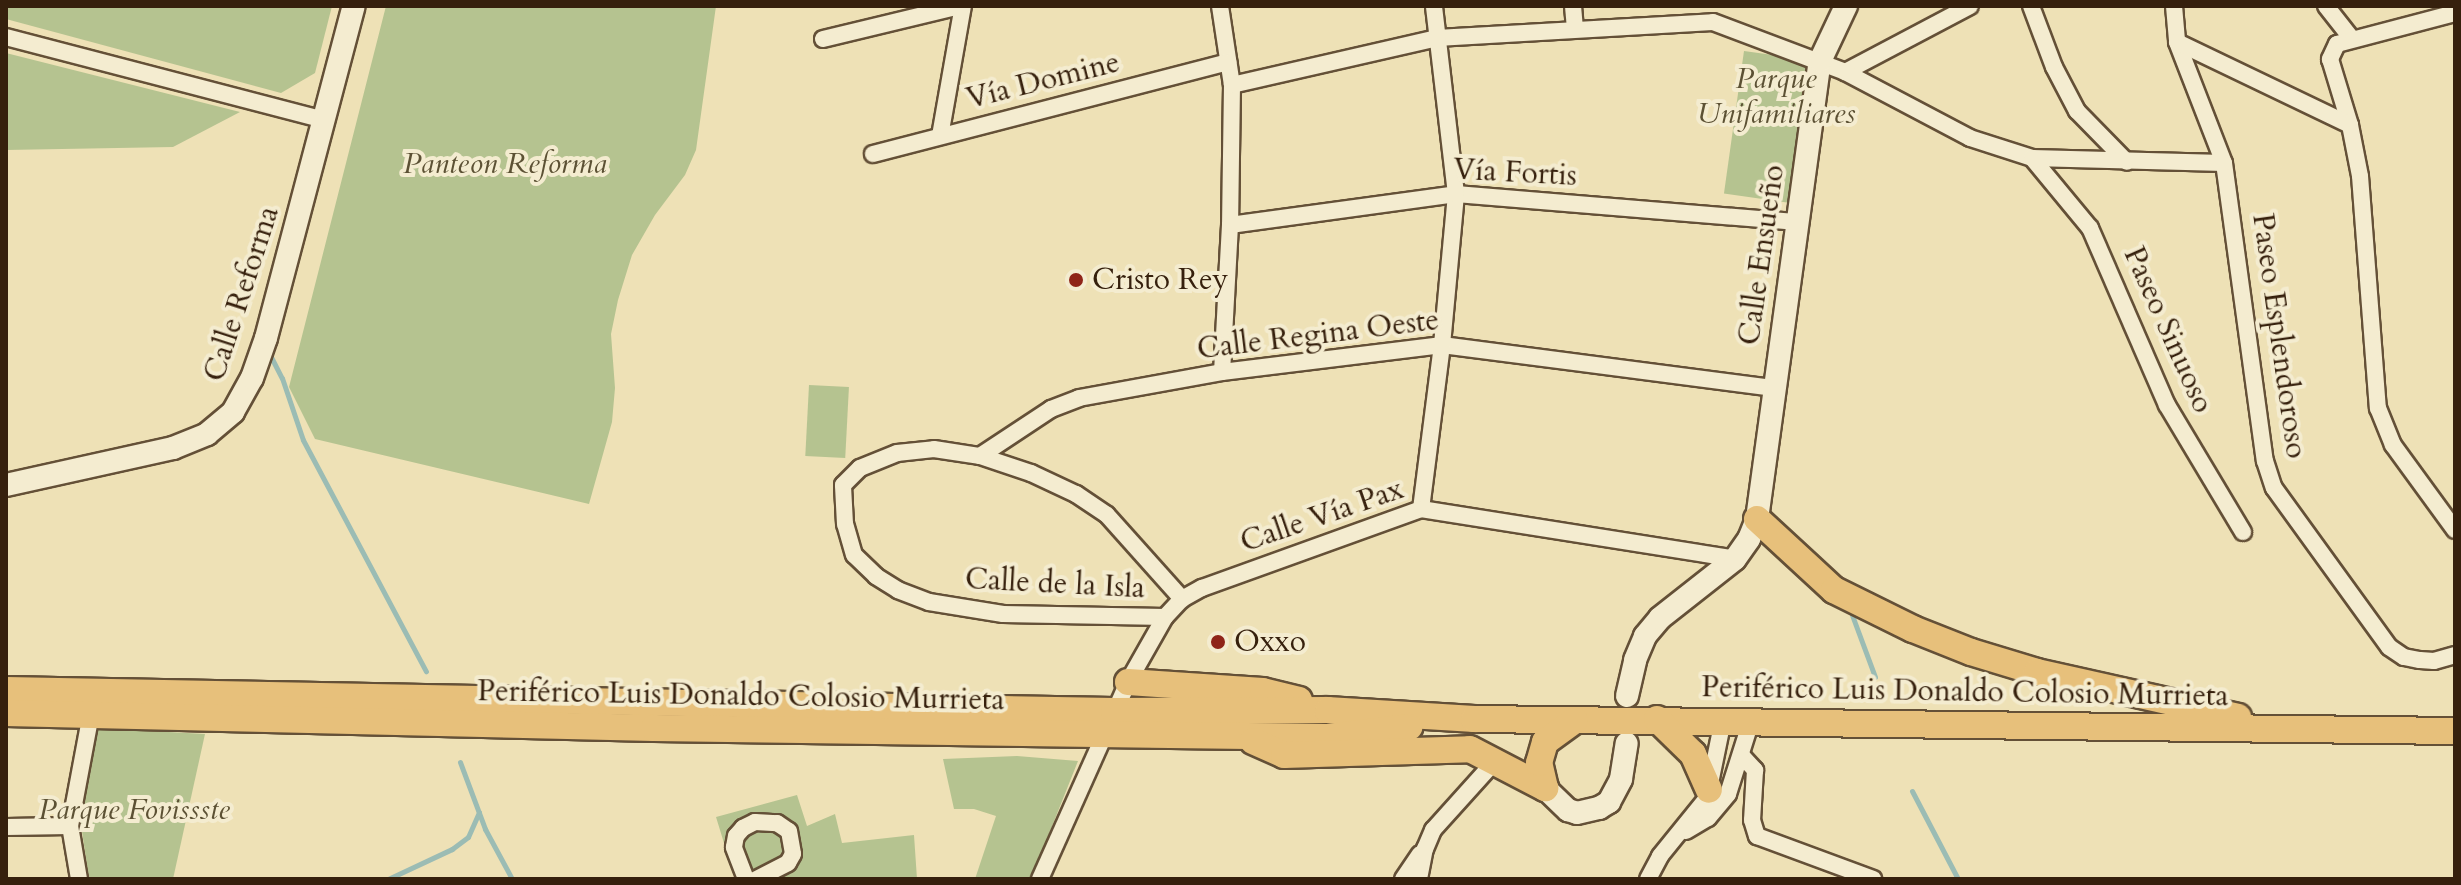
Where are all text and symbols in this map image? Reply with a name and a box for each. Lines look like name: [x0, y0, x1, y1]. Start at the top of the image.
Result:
street label: Vía Domine: [963, 45, 1123, 117]
park label: Parque Unifamiliares: [1696, 61, 1856, 132]
park label: Panteon Reforma: [403, 146, 607, 182]
street label: Vía Fortis: [1452, 152, 1578, 194]
street label: Calle Ensueño: [1732, 162, 1792, 348]
street label: Calle Reforma: [197, 202, 287, 386]
street label: Paseo Esplendoroso: [2244, 211, 2314, 461]
street label: Paseo Sinuoso: [2115, 241, 2221, 419]
place label: Cristo Rey: [1092, 262, 1228, 298]
marker: Cristo Rey: [1067, 271, 1085, 289]
street label: Calle Regina Oeste: [1195, 302, 1441, 368]
street label: Calle Vía Pax: [1236, 471, 1408, 561]
street label: Calle de la Isla: [964, 561, 1146, 607]
place label: Oxxo: [1234, 624, 1306, 660]
marker: Oxxo: [1209, 633, 1227, 651]
street label: Periférico Luis Donaldo Colosio Murrieta: [1701, 669, 2229, 715]
street label: Periférico Luis Donaldo Colosio Murrieta: [477, 673, 1005, 719]
park label: Parque Fovissste: [38, 792, 230, 828]

